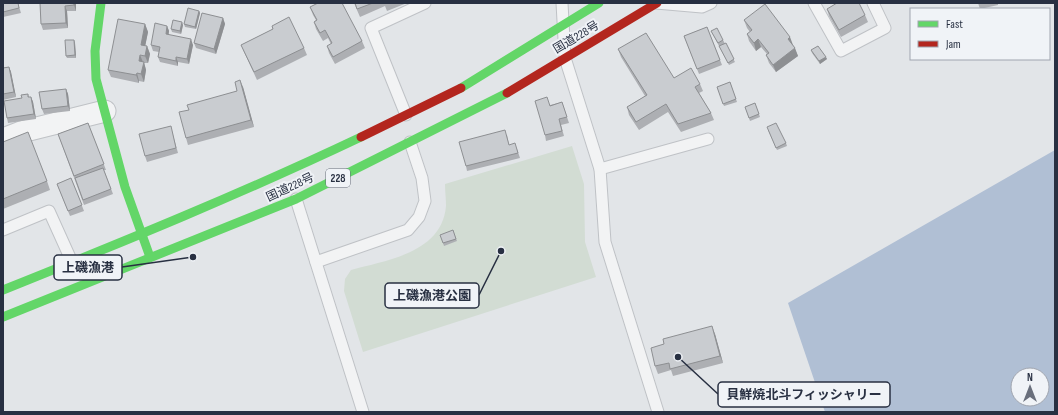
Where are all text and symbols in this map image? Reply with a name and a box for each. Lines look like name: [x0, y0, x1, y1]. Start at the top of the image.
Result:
legend: [910, 8, 1050, 60]
text: Fast: [946, 17, 963, 32]
street label: 国道228号: [550, 18, 602, 57]
text: Jam: [945, 37, 961, 52]
road number: 228: [326, 169, 350, 187]
street label: 国道228号: [264, 170, 317, 205]
callout: 上磯漁港: [54, 255, 122, 280]
text: 上磯漁港: [62, 260, 114, 276]
callout: 上磯漁港公園: [385, 283, 479, 308]
text: 上磯漁港公園: [393, 288, 471, 304]
north arrow: [1010, 367, 1050, 407]
text: N: [1027, 371, 1033, 384]
callout: 貝鮮焼北斗フィッシャリー: [718, 382, 890, 407]
text: 貝鮮焼北斗フィッシャリー: [726, 387, 882, 403]

